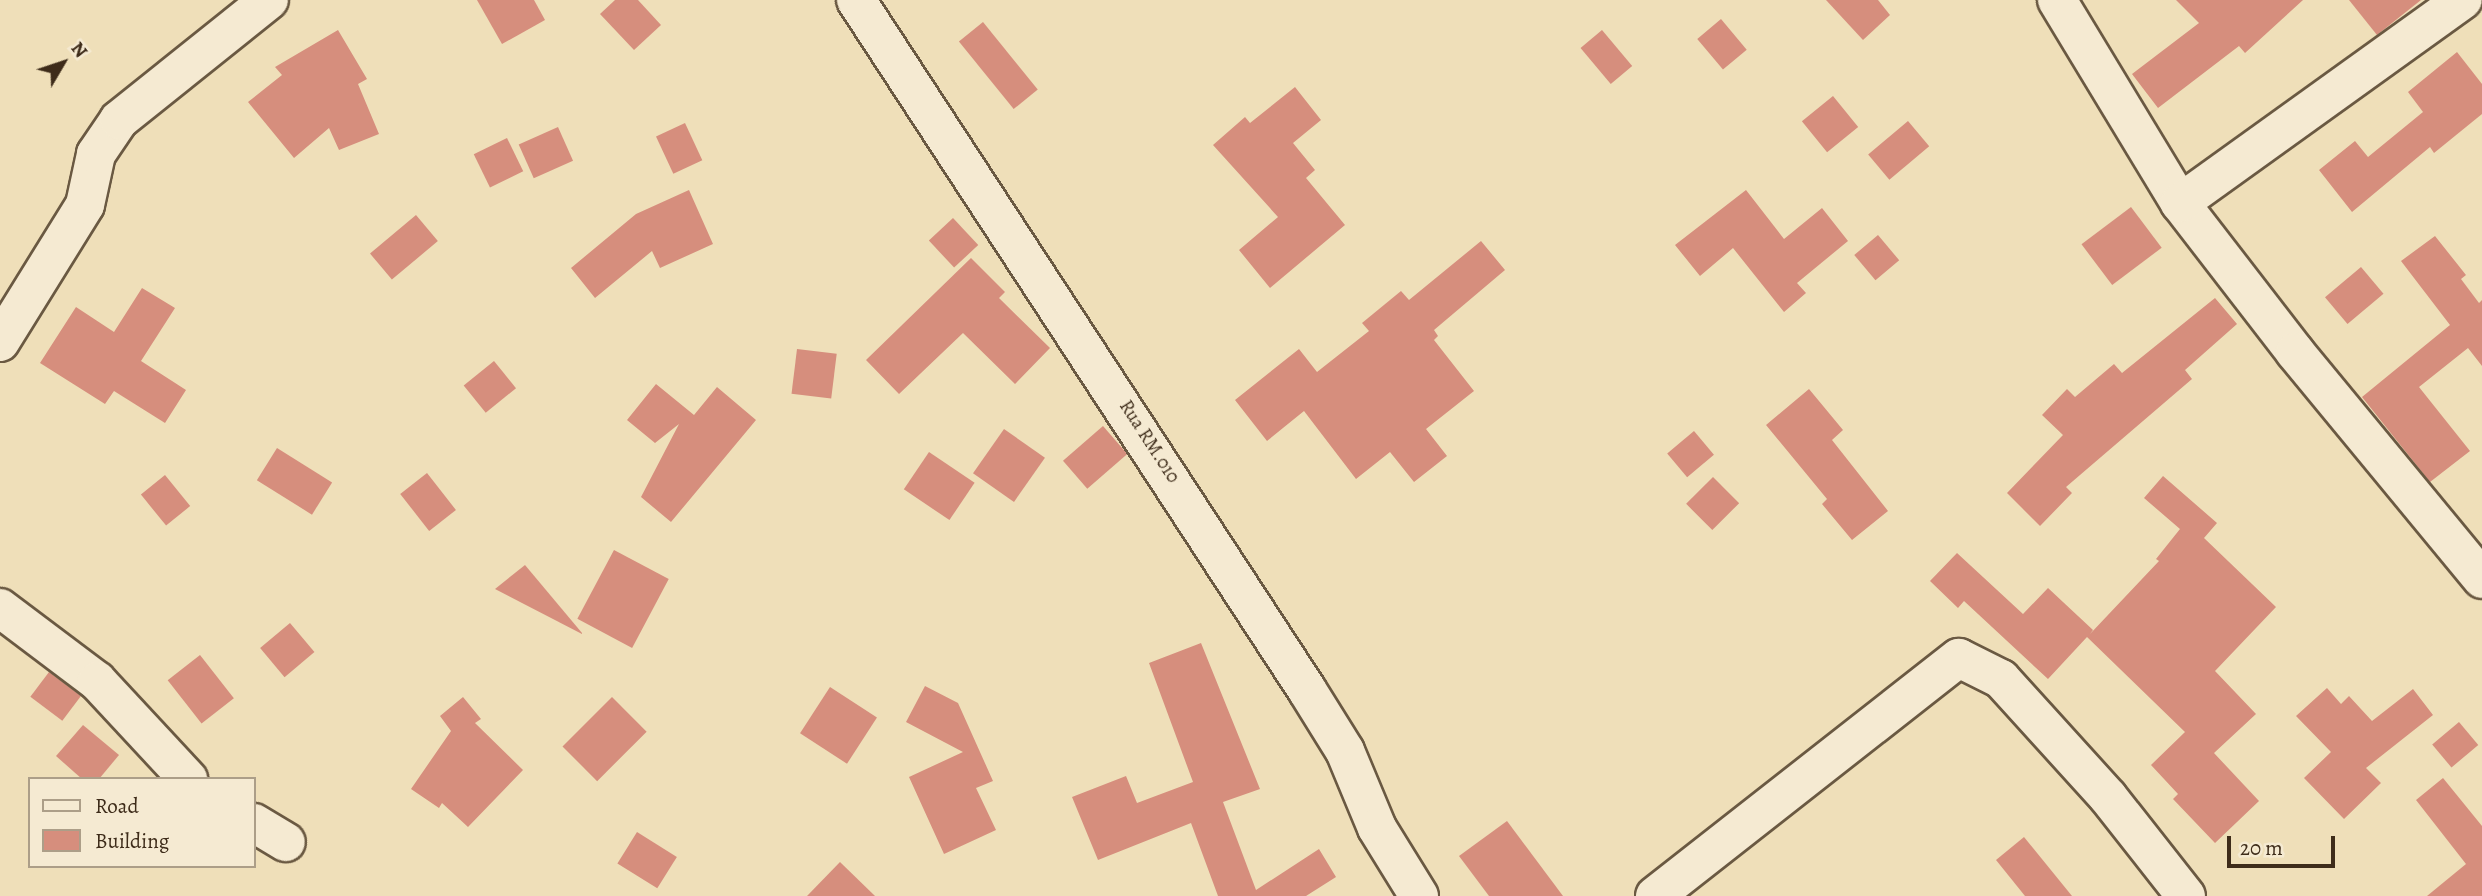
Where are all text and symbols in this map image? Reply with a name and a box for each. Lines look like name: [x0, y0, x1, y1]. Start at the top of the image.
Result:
north arrow: [28, 28, 98, 98]
text: N: [65, 36, 94, 63]
street label: Rua RM.010: [1114, 396, 1184, 488]
legend: [28, 777, 256, 868]
text: Road: [95, 792, 139, 820]
scale bar: [2230, 822, 2338, 866]
text: Building: [95, 827, 169, 855]
text: 20 m: [2240, 834, 2283, 862]

